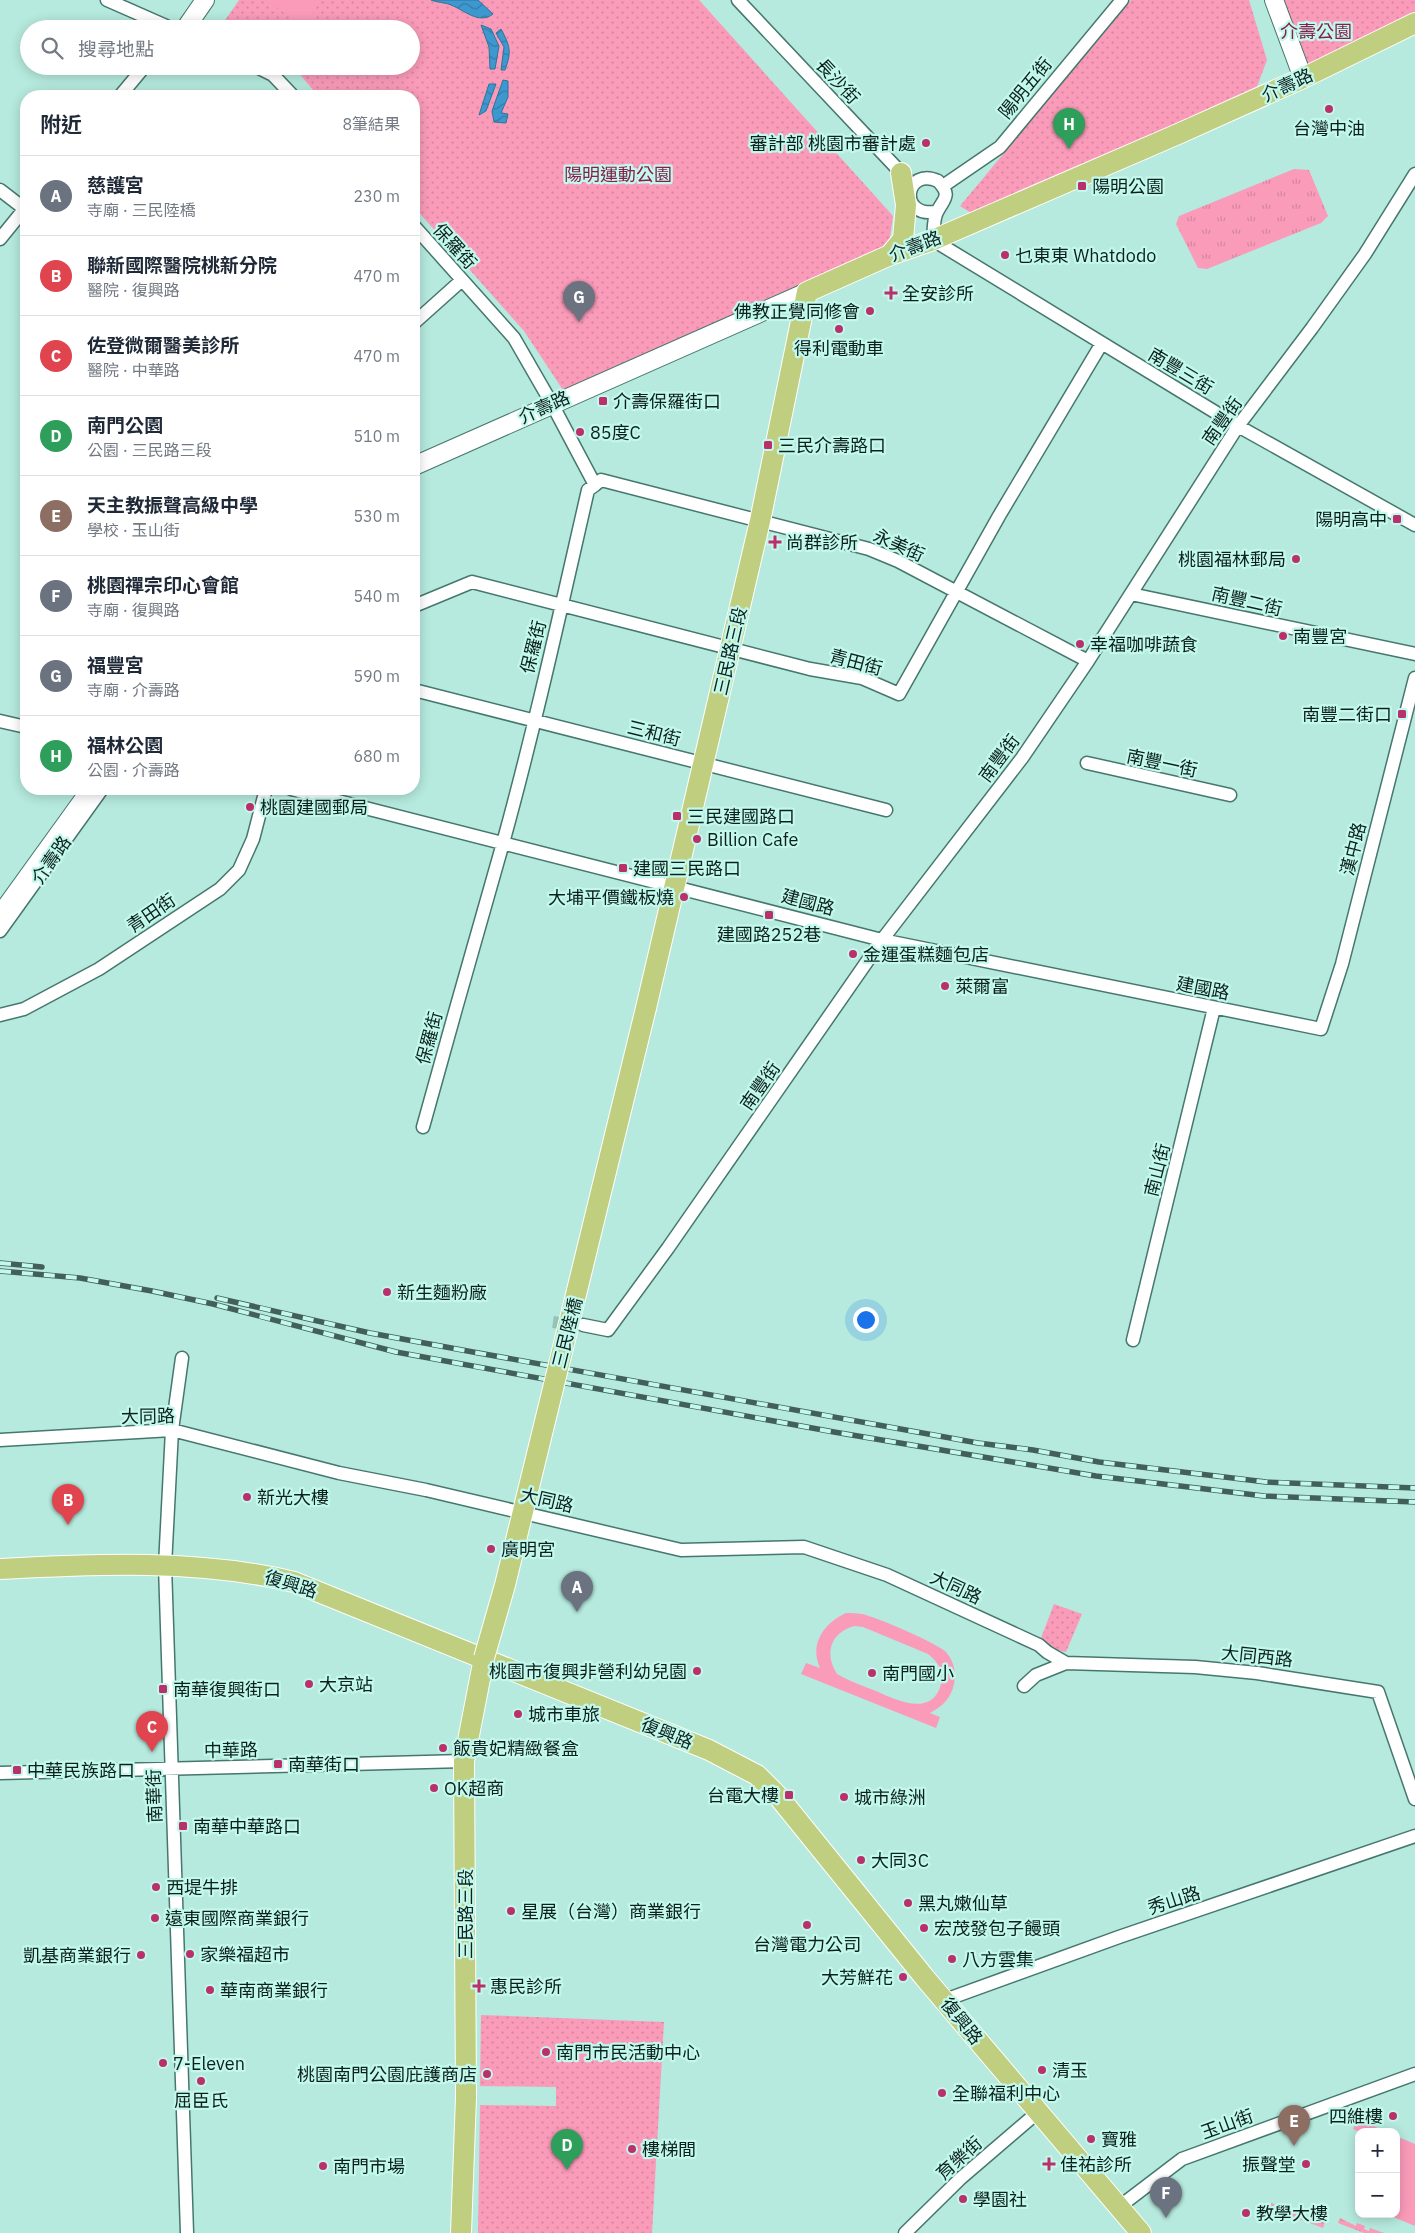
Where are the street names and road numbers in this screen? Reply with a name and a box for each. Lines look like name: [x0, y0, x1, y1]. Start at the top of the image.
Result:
street label: 長沙街: [811, 53, 865, 109]
street label: 陽明五街: [993, 53, 1057, 123]
street label: 介壽路: [1258, 63, 1316, 107]
street label: 保羅街: [428, 218, 482, 274]
street label: 介壽路: [886, 226, 944, 266]
street label: 南豐三街: [1144, 343, 1218, 399]
street label: 介壽路: [515, 386, 573, 428]
street label: 南豐街: [1197, 392, 1247, 450]
street label: 永美街: [870, 524, 928, 566]
street label: 南豐二街: [1209, 582, 1285, 620]
street label: 三民路三段: [709, 605, 751, 697]
street label: 保羅街: [515, 618, 551, 676]
street label: 青田街: [827, 644, 885, 680]
street label: 三和街: [625, 715, 683, 751]
street label: 南豐街: [974, 730, 1024, 786]
street label: 南豐一街: [1124, 744, 1200, 782]
street label: 漢中路: [1335, 820, 1371, 878]
street label: 介壽路: [26, 831, 76, 889]
street label: 建國路: [779, 884, 837, 920]
street label: 青田街: [122, 888, 180, 938]
street label: 建國路: [1174, 972, 1232, 1004]
street label: 保羅街: [411, 1009, 447, 1067]
street label: 南豐街: [735, 1057, 785, 1115]
street label: 南山街: [1139, 1141, 1175, 1199]
street label: 三民陸橋: [547, 1295, 587, 1371]
street label: 大同路: [121, 1404, 175, 1428]
street label: 大同路: [518, 1483, 576, 1517]
street label: 復興路: [262, 1565, 320, 1603]
street label: 大同路: [927, 1565, 985, 1609]
street label: 大同西路: [1220, 1641, 1294, 1671]
street label: 復興路: [638, 1712, 696, 1754]
street label: 中華路: [204, 1738, 258, 1762]
street label: 南華街: [142, 1769, 166, 1823]
street label: 三民路三段: [454, 1869, 477, 1959]
street label: 秀山路: [1145, 1881, 1203, 1919]
street label: 復興路: [936, 1993, 988, 2049]
street label: 玉山街: [1198, 2104, 1256, 2144]
street label: 育樂街: [931, 2131, 987, 2185]

